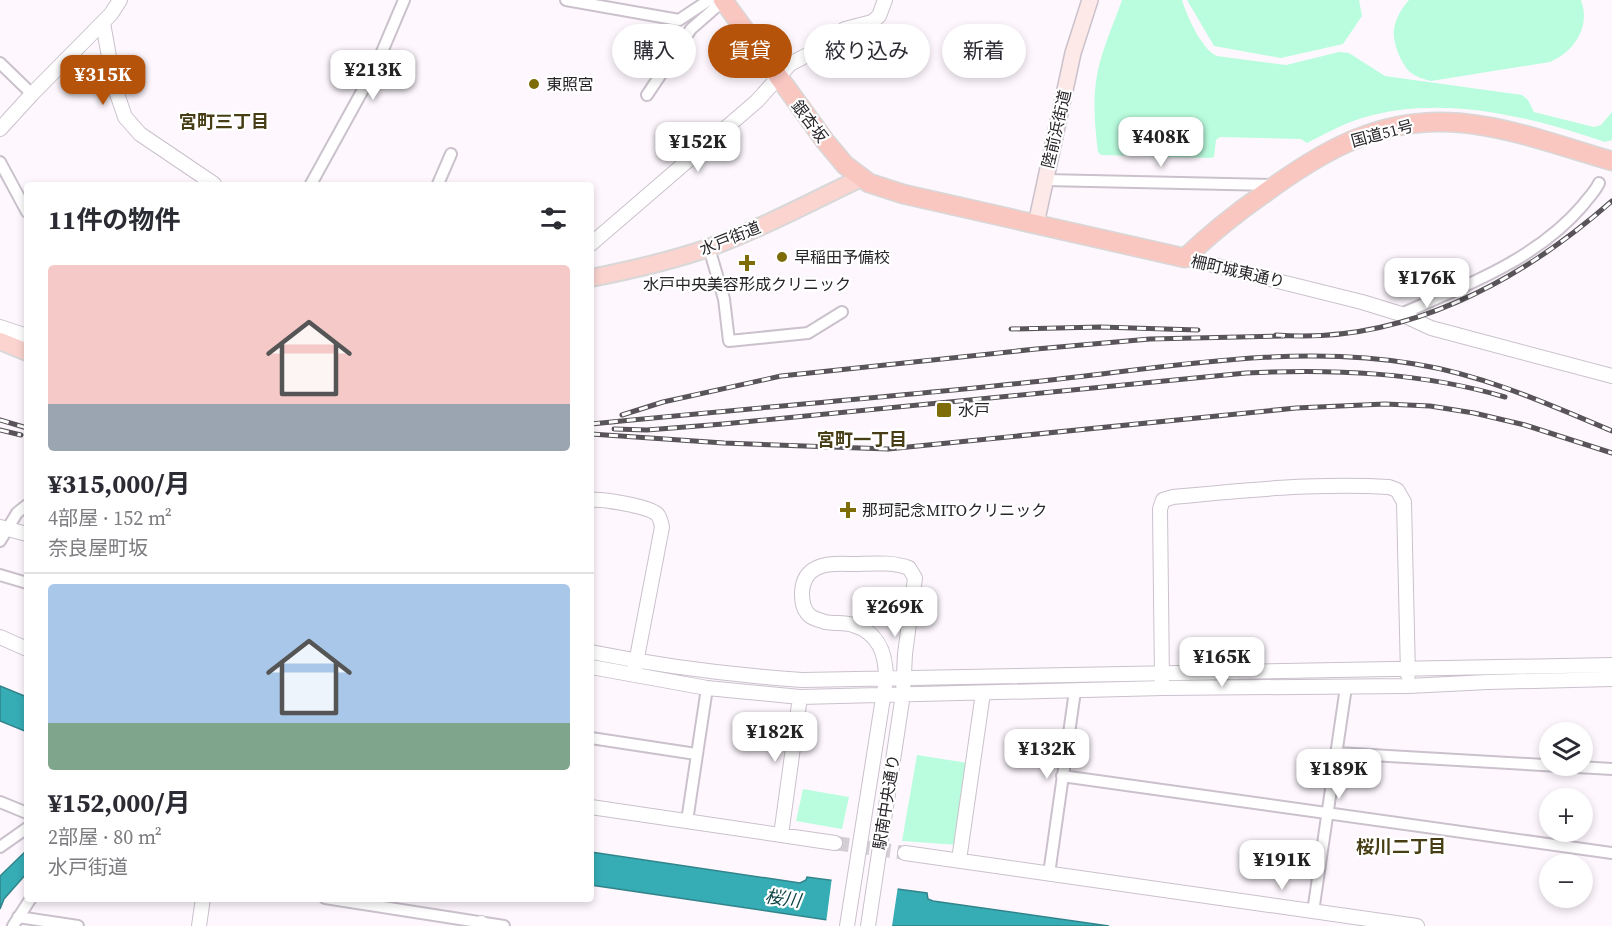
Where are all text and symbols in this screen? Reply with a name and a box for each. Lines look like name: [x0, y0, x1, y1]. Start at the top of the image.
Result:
chip: 購入: [612, 24, 696, 78]
chip: 賃貸: [708, 24, 792, 78]
chip: 絞り込み: [804, 24, 930, 78]
chip: 新着: [942, 24, 1026, 78]
pin: ¥213K: [331, 50, 415, 101]
pin: ¥315K: [61, 55, 145, 106]
text: ¥213K: [344, 55, 402, 83]
text: ¥315K: [74, 60, 132, 88]
place label: 東照宮: [546, 73, 594, 95]
marker: 東照宮: [527, 77, 541, 91]
street label: 陸前浜街道: [1036, 88, 1076, 170]
street label: 銀杏坂: [787, 95, 833, 147]
district label: 宮町三丁目: [179, 109, 269, 134]
street label: 国道51号: [1348, 114, 1416, 152]
pin: ¥408K: [1119, 117, 1203, 168]
pin: ¥152K: [656, 122, 740, 173]
text: ¥408K: [1132, 122, 1190, 150]
text: ¥152K: [669, 127, 727, 155]
text: 11件の物件: [48, 202, 180, 238]
icon: filters: [537, 202, 570, 235]
street label: 水戸街道: [696, 216, 764, 260]
place label: 早稲田予備校: [794, 246, 890, 268]
street label: 柵町城東通り: [1189, 249, 1287, 293]
marker: 早稲田予備校: [775, 250, 789, 264]
marker: 水戸中央美容形成クリニック: [738, 254, 756, 272]
pin: ¥176K: [1385, 258, 1469, 309]
text: ¥176K: [1398, 263, 1456, 291]
place label: 水戸中央美容形成クリニック: [643, 273, 851, 295]
icon: home: [255, 304, 363, 412]
place label: 水戸: [958, 399, 990, 421]
marker: 水戸: [935, 401, 953, 419]
district label: 宮町一丁目: [817, 427, 907, 452]
text: ¥315,000/月: [48, 466, 191, 502]
place label: 那珂記念MITOクリニック: [862, 499, 1047, 521]
marker: 那珂記念MITOクリニック: [839, 501, 857, 519]
text: 4部屋 · 152 m²: [48, 504, 172, 532]
text: 奈良屋町坂: [48, 534, 148, 562]
pin: ¥269K: [853, 587, 937, 638]
text: ¥269K: [866, 592, 924, 620]
icon: home: [255, 623, 363, 731]
pin: ¥165K: [1180, 637, 1264, 688]
text: ¥165K: [1193, 642, 1251, 670]
pin: ¥182K: [733, 712, 817, 763]
text: ¥182K: [746, 717, 804, 745]
map controls: [1539, 722, 1593, 908]
button: layers: [1539, 722, 1593, 776]
pin: ¥132K: [1005, 729, 1089, 780]
text: ¥132K: [1018, 734, 1076, 762]
pin: ¥189K: [1297, 749, 1381, 800]
street label: 駅南中央通り: [868, 753, 904, 851]
text: ¥189K: [1310, 754, 1368, 782]
text: ¥152,000/月: [48, 785, 191, 821]
button: +: [1539, 788, 1593, 842]
text: 2部屋 · 80 m²: [48, 823, 162, 851]
district label: 桜川二丁目: [1356, 834, 1446, 859]
pin: ¥191K: [1240, 840, 1324, 891]
text: ¥191K: [1253, 845, 1311, 873]
text: 水戸街道: [48, 853, 128, 881]
button: −: [1539, 854, 1593, 908]
water label: 桜川: [763, 883, 805, 913]

